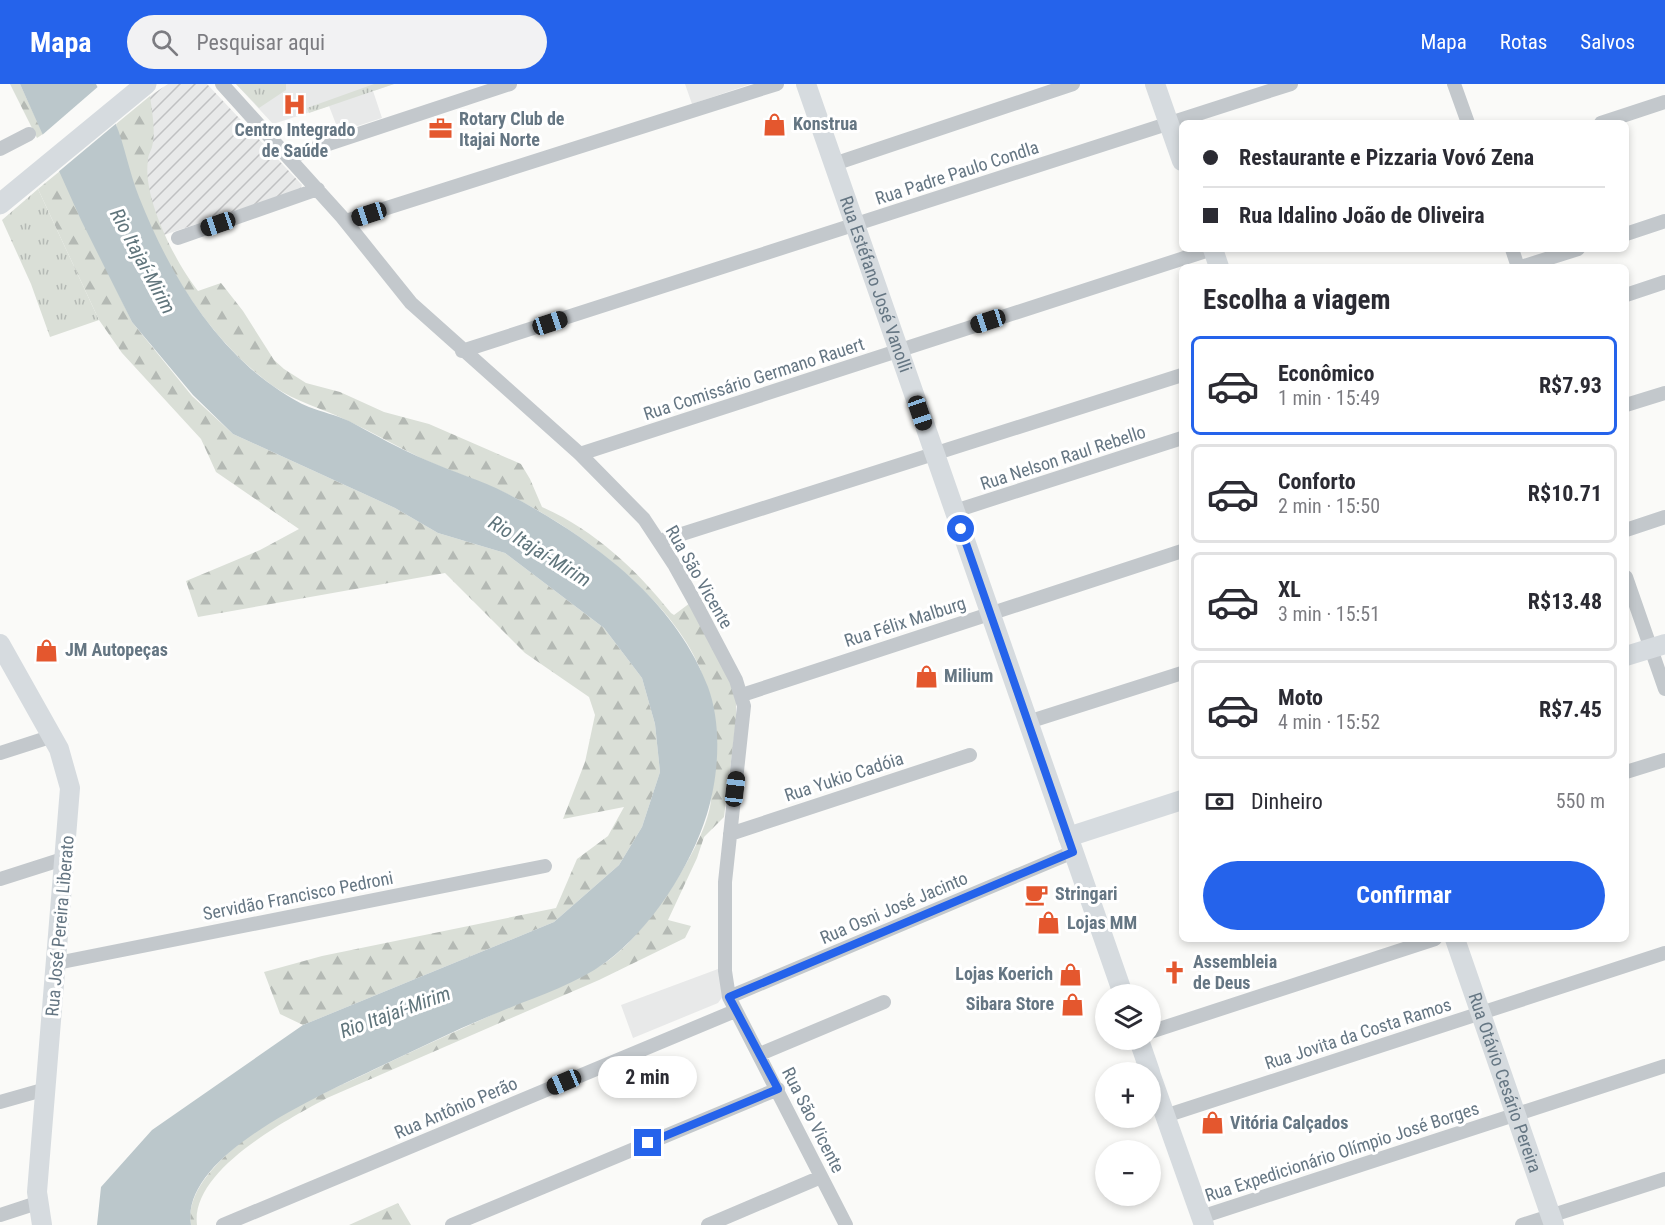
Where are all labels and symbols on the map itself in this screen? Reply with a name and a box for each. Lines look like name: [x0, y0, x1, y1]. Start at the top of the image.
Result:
hospital icon: Centro Integrado de Saúde: [282, 91, 308, 117]
place label: Rotary Club de Itajai Norte: [459, 108, 565, 150]
shop icon: Konstrua: [762, 111, 788, 137]
place label: Konstrua: [793, 113, 858, 134]
office icon: Rotary Club de Itajai Norte: [428, 116, 454, 142]
place label: Centro Integrado de Saúde: [235, 119, 356, 161]
street label: Rua Padre Paulo Condla: [873, 136, 1041, 209]
street label: Rua Estéfano José Vanolli: [836, 193, 917, 375]
car: [349, 200, 389, 228]
water label: Rio Itajaí-Mirim: [105, 204, 181, 318]
car: [198, 210, 238, 238]
car: [968, 307, 1008, 335]
car: [530, 309, 570, 337]
street label: Rua Comissário Germano Rauert: [641, 333, 867, 424]
car: [906, 393, 934, 433]
street label: Rua Nelson Raul Rebello: [978, 421, 1148, 494]
water label: Rio Itajaí-Mirim: [484, 510, 596, 592]
route start: [947, 515, 974, 542]
street label: Rua São Vicente: [661, 521, 737, 632]
street label: Rua Félix Malburg: [842, 592, 968, 651]
shop icon: JM Autopeças: [34, 637, 60, 663]
place label: JM Autopeças: [65, 639, 168, 660]
shop icon: Milium: [913, 663, 939, 689]
place label: Milium: [944, 665, 993, 686]
street label: Rua Yukio Cadóia: [782, 747, 906, 806]
car: [724, 770, 746, 808]
street label: Rua José Pereira Liberato: [41, 835, 78, 1017]
street label: Servidão Francisco Pedroni: [201, 867, 395, 924]
street label: Rua Osni José Jacinto: [817, 867, 971, 948]
cafe icon: Stringari: [1024, 881, 1050, 907]
place label: Stringari: [1055, 883, 1118, 904]
shop icon: Lojas MM: [1036, 910, 1062, 936]
place label: Lojas MM: [1067, 912, 1137, 933]
place label: Assembleia de Deus: [1193, 951, 1277, 993]
church icon: Assembleia de Deus: [1162, 959, 1188, 985]
shop icon: Lojas Koerich: [1058, 961, 1084, 987]
place label: Lojas Koerich: [955, 963, 1053, 984]
water label: Rio Itajaí-Mirim: [336, 981, 454, 1043]
street label: Rua Otávio Cesário Pereira: [1464, 990, 1546, 1175]
shop icon: Sibara Store: [1059, 991, 1085, 1017]
place label: Sibara Store: [966, 993, 1054, 1014]
street label: Rua Jovita da Costa Ramos: [1262, 993, 1454, 1074]
callout: 2 min: [598, 1056, 698, 1098]
street label: Rua São Vicente: [778, 1064, 849, 1176]
car: [544, 1067, 584, 1097]
street label: Rua Antônio Perão: [391, 1072, 520, 1143]
street label: Rua Expedicionário Olímpio José Borges: [1202, 1097, 1482, 1206]
shop icon: Vitória Calçados: [1199, 1110, 1225, 1136]
place label: Vitória Calçados: [1230, 1112, 1348, 1133]
route end: [634, 1129, 661, 1156]

